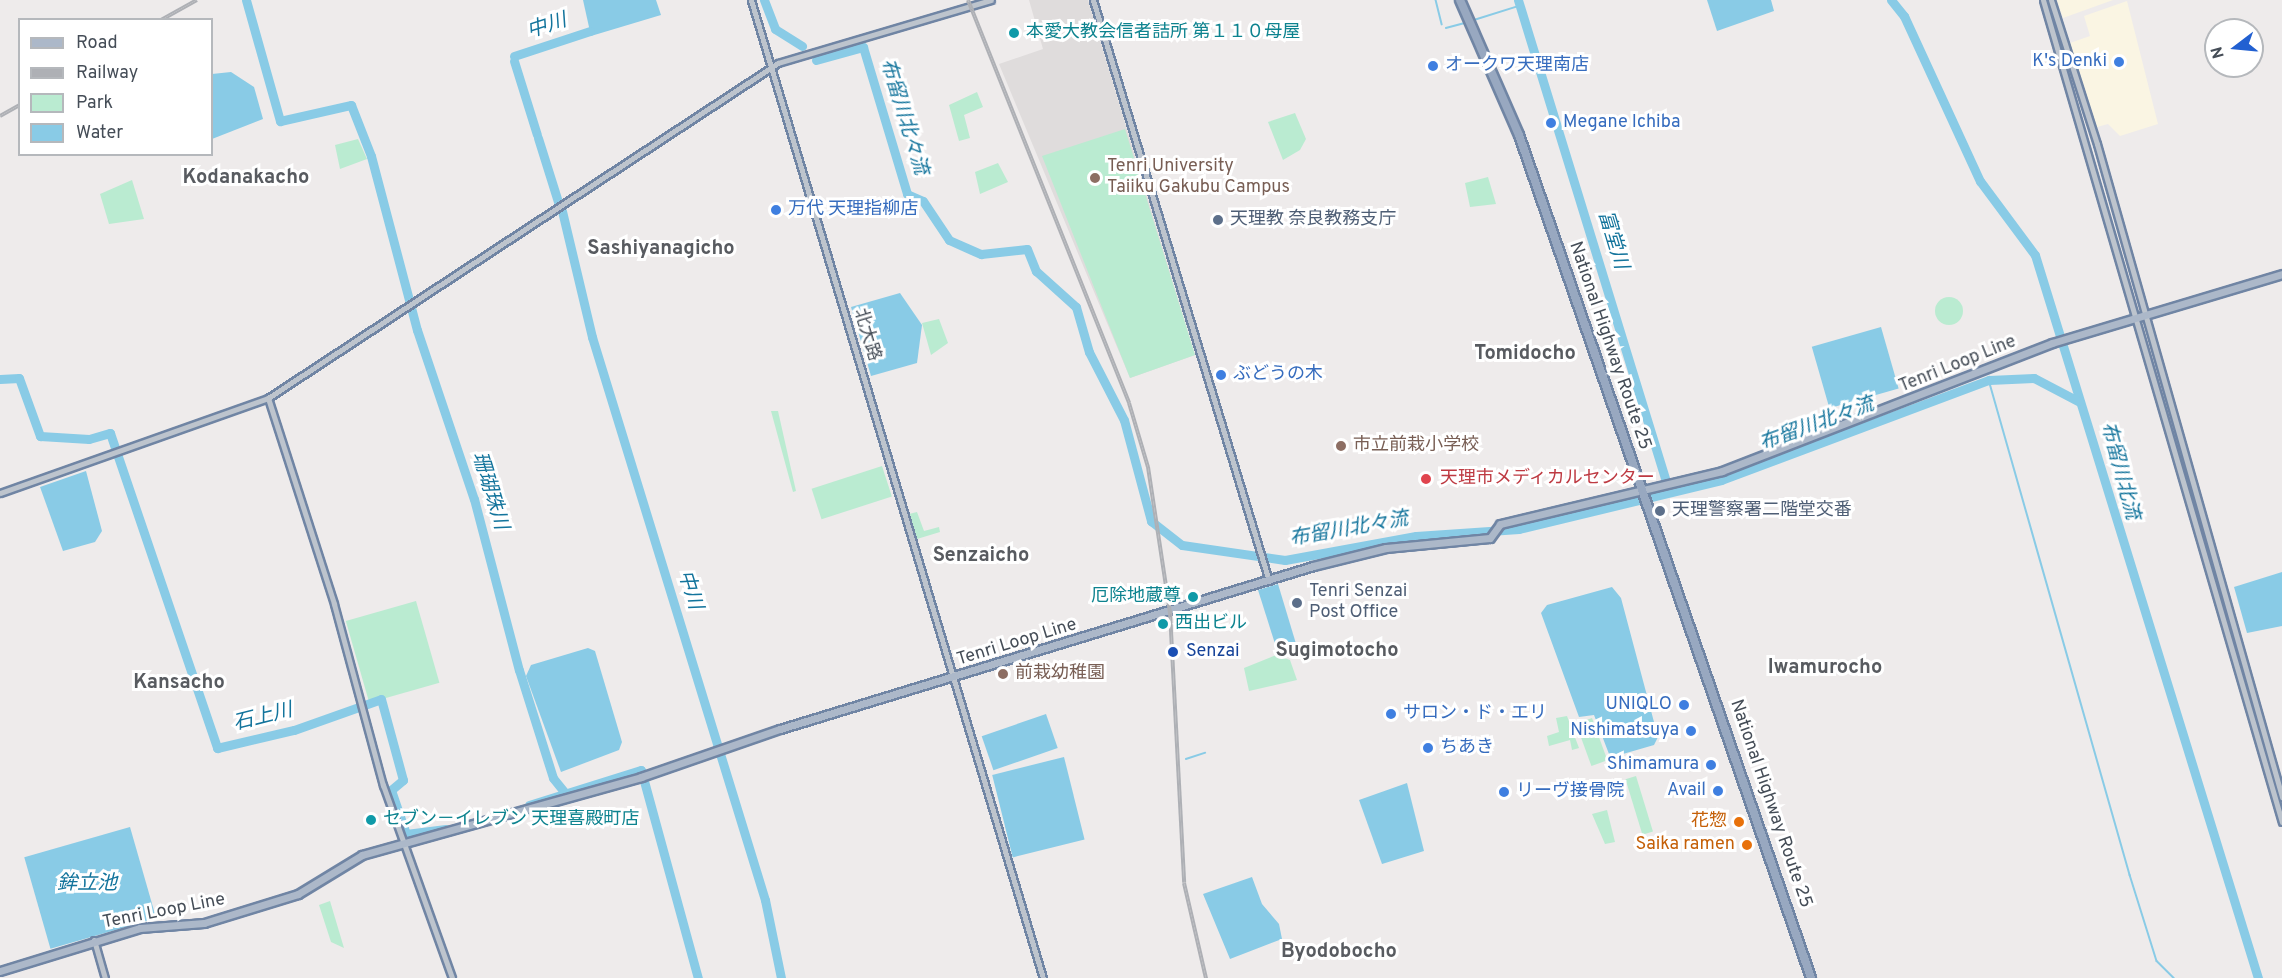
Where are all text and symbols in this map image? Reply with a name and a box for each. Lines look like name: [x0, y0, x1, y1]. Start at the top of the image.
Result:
water label: 中川: [524, 9, 570, 45]
legend: [18, 18, 213, 156]
north arrow: [2204, 18, 2264, 78]
place label: 本愛大教会信者詰所 第１１０母屋: [1026, 22, 1300, 44]
marker: 本愛大教会信者詰所 第１１０母屋: [1007, 26, 1021, 40]
text: Road: [76, 32, 118, 55]
text: N: [2207, 44, 2230, 61]
place label: K's Denki: [2032, 51, 2107, 73]
place label: オークワ天理南店: [1445, 55, 1589, 77]
marker: K's Denki: [2112, 55, 2126, 69]
water label: 布留川北々流: [874, 56, 932, 178]
marker: オークワ天理南店: [1426, 59, 1440, 73]
text: Railway: [76, 62, 138, 85]
text: Park: [76, 92, 113, 115]
place label: Megane Ichiba: [1563, 112, 1680, 134]
marker: Megane Ichiba: [1544, 116, 1558, 130]
text: Water: [76, 122, 123, 145]
place label: Tenri University Taiiku Gakubu Campus: [1107, 157, 1290, 200]
district label: Kodanakacho: [183, 166, 309, 190]
marker: Tenri University Taiiku Gakubu Campus: [1088, 171, 1102, 185]
place label: 万代 天理指柳店: [788, 199, 918, 221]
marker: 万代 天理指柳店: [769, 203, 783, 217]
water label: 富堂川: [1592, 208, 1632, 272]
place label: 天理教 奈良教務支庁: [1230, 209, 1396, 231]
marker: 天理教 奈良教務支庁: [1211, 213, 1225, 227]
district label: Sashiyanagicho: [587, 237, 735, 261]
street label: National Highway Route 25: [1563, 239, 1655, 453]
street label: 北大路: [848, 306, 884, 364]
street label: Tenri Loop Line: [1896, 332, 2020, 398]
district label: Tomidocho: [1474, 342, 1576, 366]
place label: ぶどうの木: [1233, 364, 1323, 386]
marker: ぶどうの木: [1214, 368, 1228, 382]
water label: 布留川北々流: [1757, 393, 1877, 457]
water label: 布留川北流: [2094, 420, 2144, 522]
place label: 市立前栽小学校: [1353, 435, 1479, 457]
marker: 市立前栽小学校: [1334, 439, 1348, 453]
water label: 珊瑚珠川: [466, 449, 512, 533]
place label: 天理市メディカルセンター: [1440, 468, 1656, 490]
marker: 天理市メディカルセンター: [1417, 470, 1435, 488]
place label: 天理警察署二階堂交番: [1672, 500, 1852, 522]
marker: 天理警察署二階堂交番: [1653, 504, 1667, 518]
water label: 布留川北々流: [1288, 508, 1410, 552]
district label: Senzaicho: [933, 544, 1029, 568]
water label: 中川: [672, 567, 706, 613]
place label: Tenri Senzai Post Office: [1309, 582, 1407, 624]
place label: 厄除地蔵尊: [1091, 586, 1181, 608]
marker: 厄除地蔵尊: [1186, 590, 1200, 604]
marker: Tenri Senzai Post Office: [1290, 596, 1304, 610]
place label: 西出ビル: [1175, 613, 1247, 635]
street label: Tenri Loop Line: [954, 615, 1080, 671]
marker: 西出ビル: [1156, 617, 1170, 631]
district label: Sugimotocho: [1275, 639, 1399, 663]
place label: Senzai: [1186, 641, 1240, 663]
marker: Senzai: [1164, 643, 1182, 661]
district label: Iwamurocho: [1768, 656, 1882, 680]
place label: 前栽幼稚園: [1015, 663, 1105, 685]
marker: 前栽幼稚園: [996, 667, 1010, 681]
district label: Kansacho: [133, 671, 225, 695]
place label: UNIQLO: [1606, 694, 1672, 716]
street label: National Highway Route 25: [1724, 697, 1816, 911]
marker: UNIQLO: [1677, 698, 1691, 712]
water label: 石上川: [231, 699, 295, 737]
place label: サロン・ド・エリ: [1403, 703, 1547, 725]
marker: サロン・ド・エリ: [1384, 707, 1398, 721]
place label: Nishimatsuya: [1570, 720, 1679, 742]
marker: Nishimatsuya: [1684, 724, 1698, 738]
place label: ちあき: [1440, 737, 1494, 759]
marker: ちあき: [1421, 741, 1435, 755]
place label: Shimamura: [1607, 754, 1699, 776]
marker: Shimamura: [1704, 758, 1718, 772]
place label: Avail: [1667, 780, 1706, 802]
place label: リーヴ接骨院: [1516, 781, 1624, 803]
marker: Avail: [1711, 784, 1725, 798]
marker: リーヴ接骨院: [1497, 785, 1511, 799]
place label: セブン－イレブン 天理喜殿町店: [383, 809, 639, 831]
place label: 花惣: [1691, 811, 1727, 833]
marker: セブン－イレブン 天理喜殿町店: [364, 813, 378, 827]
marker: 花惣: [1732, 815, 1746, 829]
place label: Saika ramen: [1636, 834, 1735, 856]
marker: Saika ramen: [1740, 838, 1754, 852]
water label: 鉾立池: [57, 872, 117, 896]
street label: Tenri Loop Line: [101, 890, 227, 934]
district label: Byodobocho: [1281, 940, 1397, 964]

